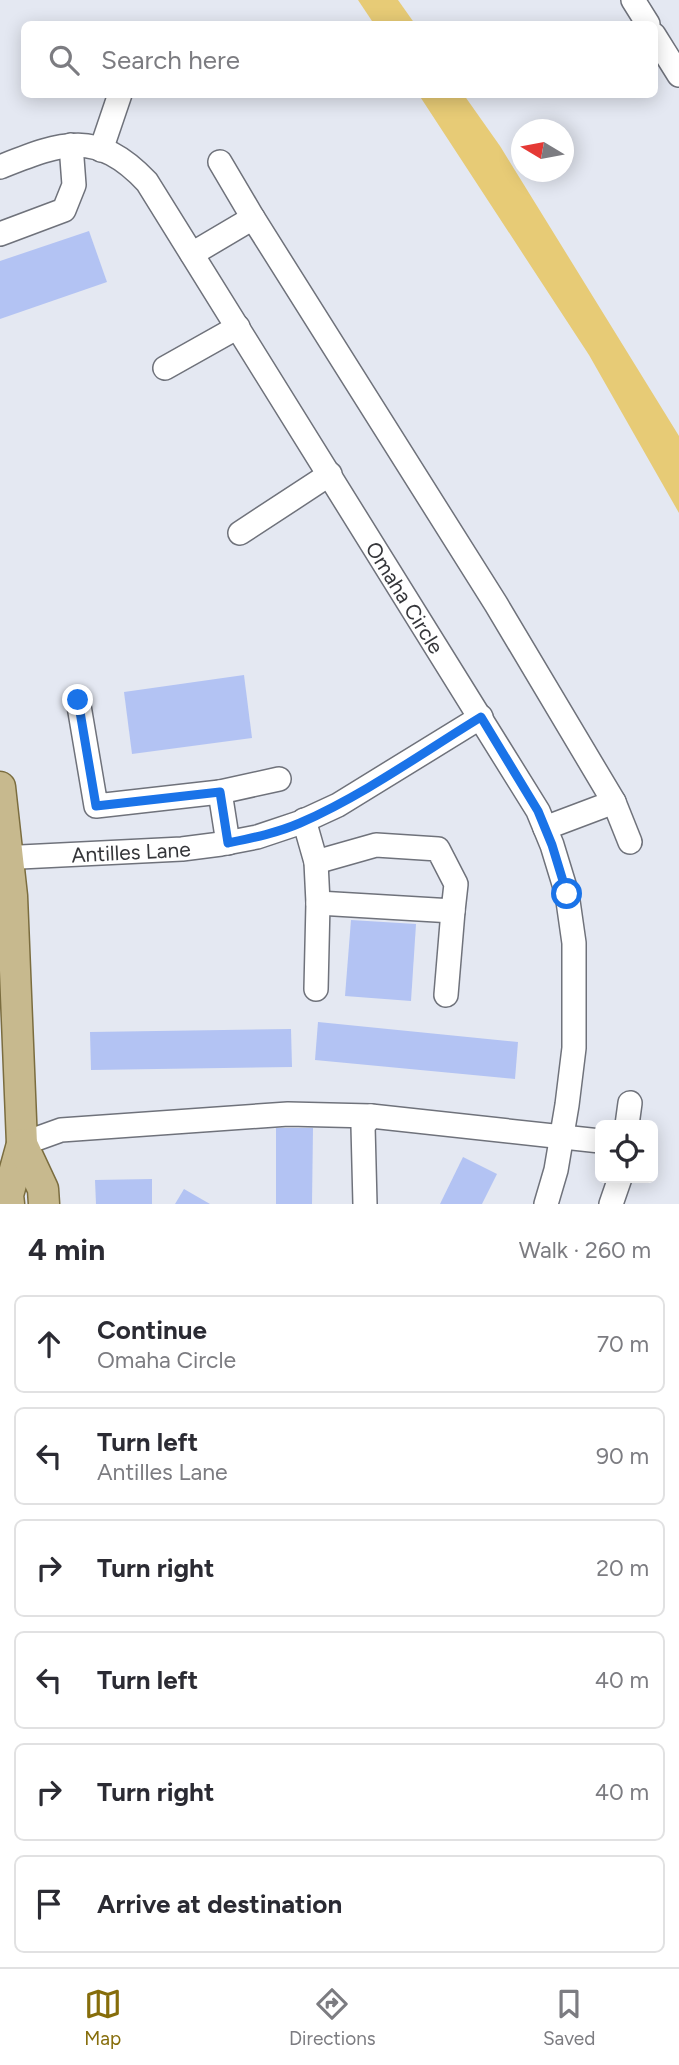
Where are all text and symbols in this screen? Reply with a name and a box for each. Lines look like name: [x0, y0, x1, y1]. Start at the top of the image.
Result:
search box: [21, 21, 658, 98]
icon: search: [45, 41, 83, 79]
text: Search here: [101, 44, 240, 76]
north arrow: [511, 119, 574, 182]
street label: Omaha Circle: [361, 537, 449, 658]
route end: [62, 684, 93, 715]
street label: Antilles Lane: [71, 836, 192, 867]
route start: [551, 878, 582, 909]
map controls: [595, 1120, 658, 1183]
button: locate: [595, 1120, 658, 1183]
text: 4 min: [28, 1231, 105, 1268]
text: Walk · 260 m: [519, 1236, 651, 1264]
text: Continue: [97, 1314, 207, 1346]
icon: ahead: [30, 1325, 68, 1363]
text: 70 m: [597, 1330, 649, 1358]
text: Omaha Circle: [97, 1346, 236, 1374]
text: Turn left: [97, 1426, 198, 1458]
icon: left: [30, 1437, 68, 1475]
text: 90 m: [596, 1442, 649, 1470]
text: Antilles Lane: [97, 1458, 228, 1486]
icon: right: [30, 1549, 68, 1587]
text: Turn right: [97, 1552, 214, 1584]
text: 20 m: [596, 1554, 649, 1582]
icon: left: [30, 1661, 68, 1699]
text: Turn left: [97, 1664, 198, 1696]
text: 40 m: [595, 1666, 649, 1694]
icon: right: [30, 1773, 68, 1811]
text: Turn right: [97, 1776, 214, 1808]
text: 40 m: [595, 1778, 649, 1806]
icon: arrive: [30, 1885, 68, 1923]
text: Arrive at destination: [97, 1888, 342, 1920]
tab: Map: [84, 1985, 122, 2050]
tab: Directions: [289, 1985, 376, 2050]
tab: Saved: [543, 1985, 595, 2050]

